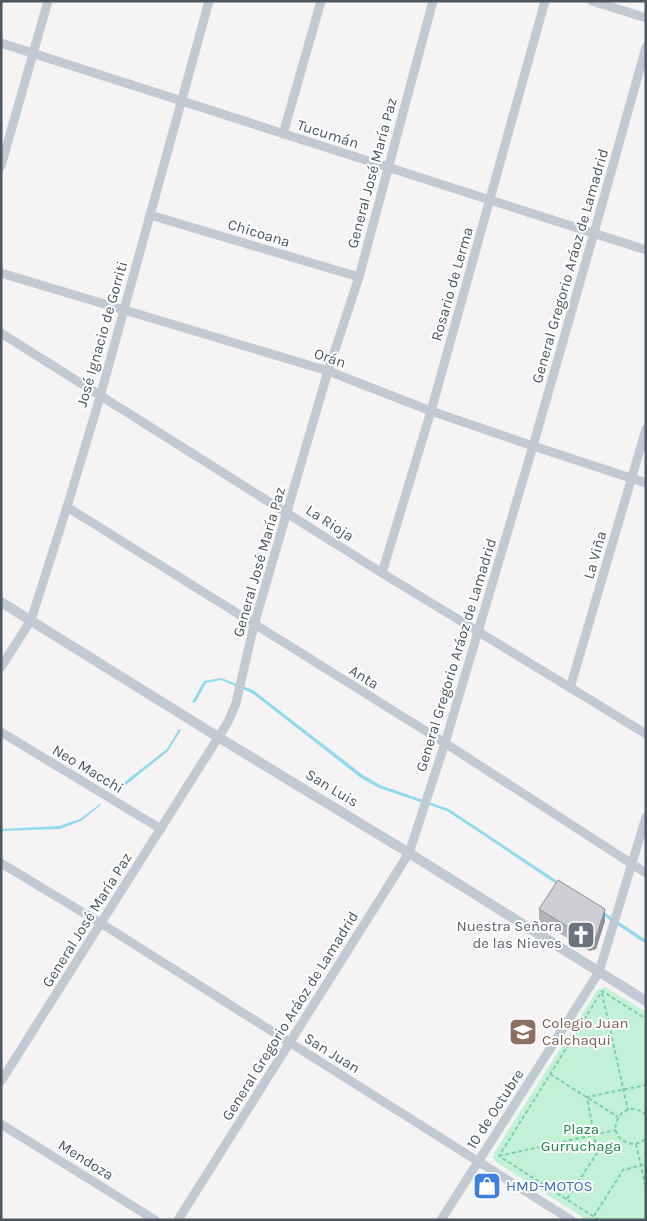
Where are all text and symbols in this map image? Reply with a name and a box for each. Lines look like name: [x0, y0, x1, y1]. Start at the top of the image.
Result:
street label: General José María Paz: [343, 96, 401, 250]
street label: Tucumán: [295, 116, 361, 152]
street label: General Gregorio Aráoz de Lamadrid: [528, 147, 612, 385]
street label: Chicoana: [226, 215, 292, 251]
street label: Rosario de Lerma: [427, 225, 477, 343]
street label: José Ignacio de Gorriti: [73, 259, 131, 409]
street label: Orán: [312, 344, 348, 372]
street label: General José María Paz: [229, 485, 289, 639]
street label: La Rioja: [303, 501, 357, 545]
street label: La Viña: [580, 529, 610, 581]
street label: General Gregorio Aráoz de Lamadrid: [412, 536, 500, 774]
street label: Anta: [346, 661, 382, 693]
street label: Neo Macchi: [49, 741, 127, 797]
street label: San Luis: [302, 765, 362, 811]
street label: General José María Paz: [38, 849, 136, 991]
street label: General Gregorio Aráoz de Lamadrid: [218, 908, 362, 1124]
place label: Nuestra Señora de las Nieves: [456, 917, 562, 952]
church icon: Nuestra Señora de las Nieves: [566, 920, 596, 950]
place label: Colegio Juan Calchaqui: [542, 1014, 628, 1049]
school or university icon: Colegio Juan Calchaqui: [508, 1017, 538, 1047]
street label: San Juan: [301, 1029, 363, 1077]
street label: 10 de Octubre: [462, 1066, 528, 1152]
park label: Plaza Gurruchaga: [541, 1120, 621, 1155]
street label: Mendoza: [55, 1136, 117, 1184]
shop icon: HMD-MOTOS: [472, 1171, 502, 1201]
place label: HMD-MOTOS: [506, 1177, 593, 1195]

